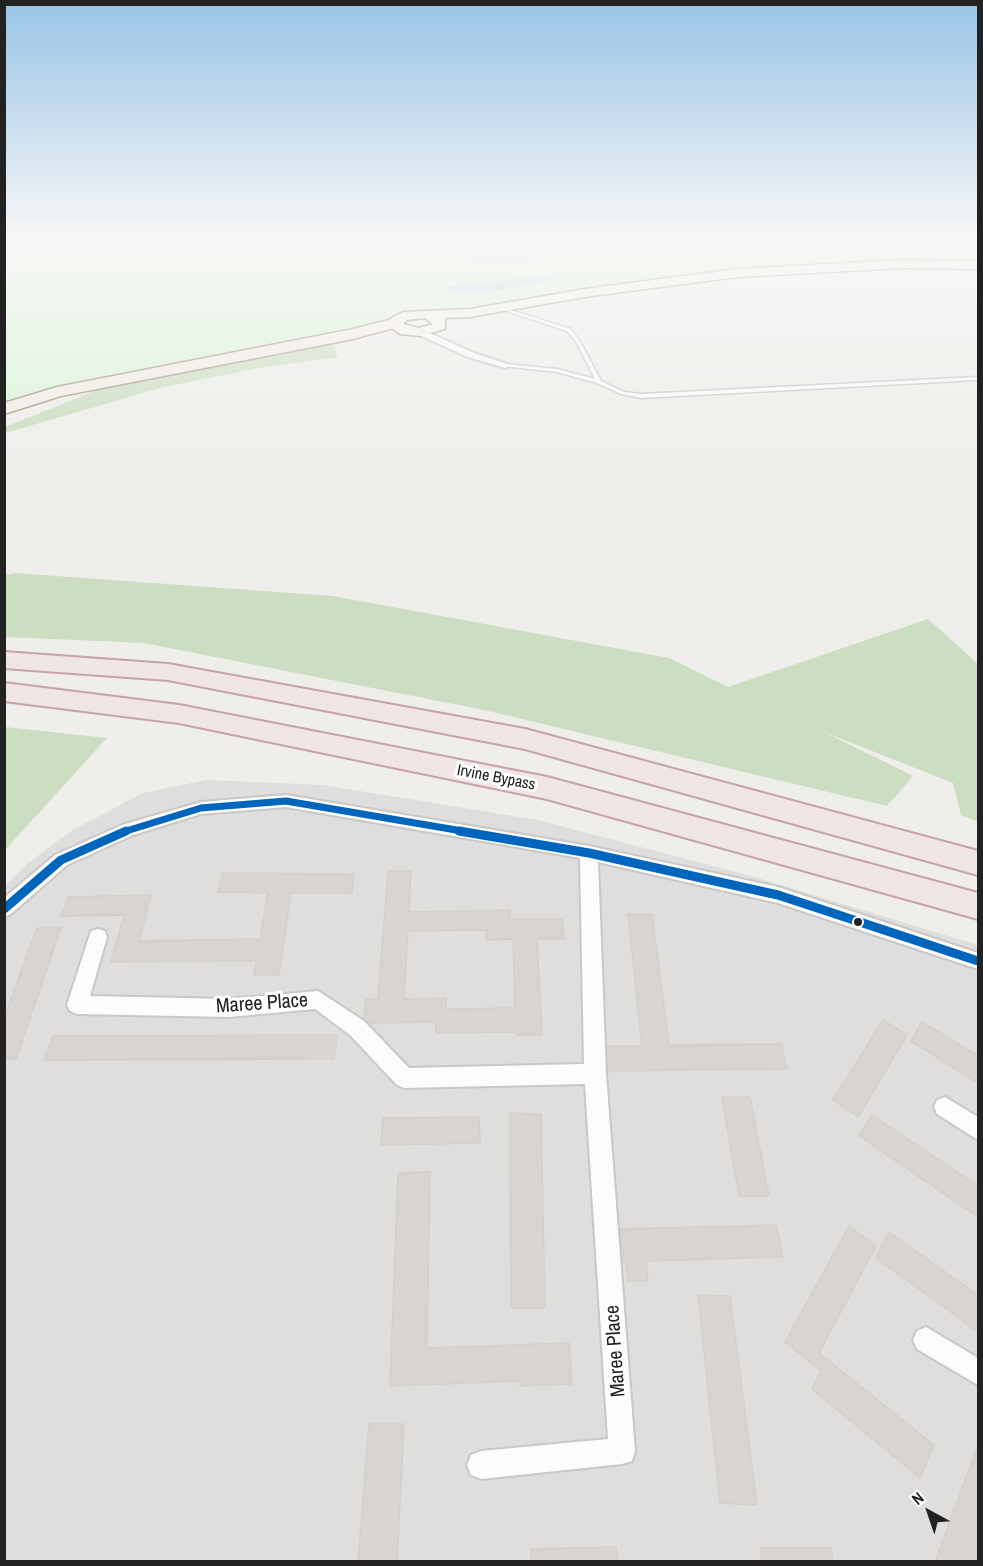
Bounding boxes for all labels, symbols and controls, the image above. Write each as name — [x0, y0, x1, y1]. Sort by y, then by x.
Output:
street label: Irvine Bypass — [455, 761, 537, 795]
unlabelled marker — [852, 916, 864, 928]
street label: Maree Place — [215, 989, 309, 1019]
street label: Maree Place — [601, 1304, 631, 1398]
north arrow — [899, 1482, 959, 1542]
text: N — [907, 1487, 928, 1510]

